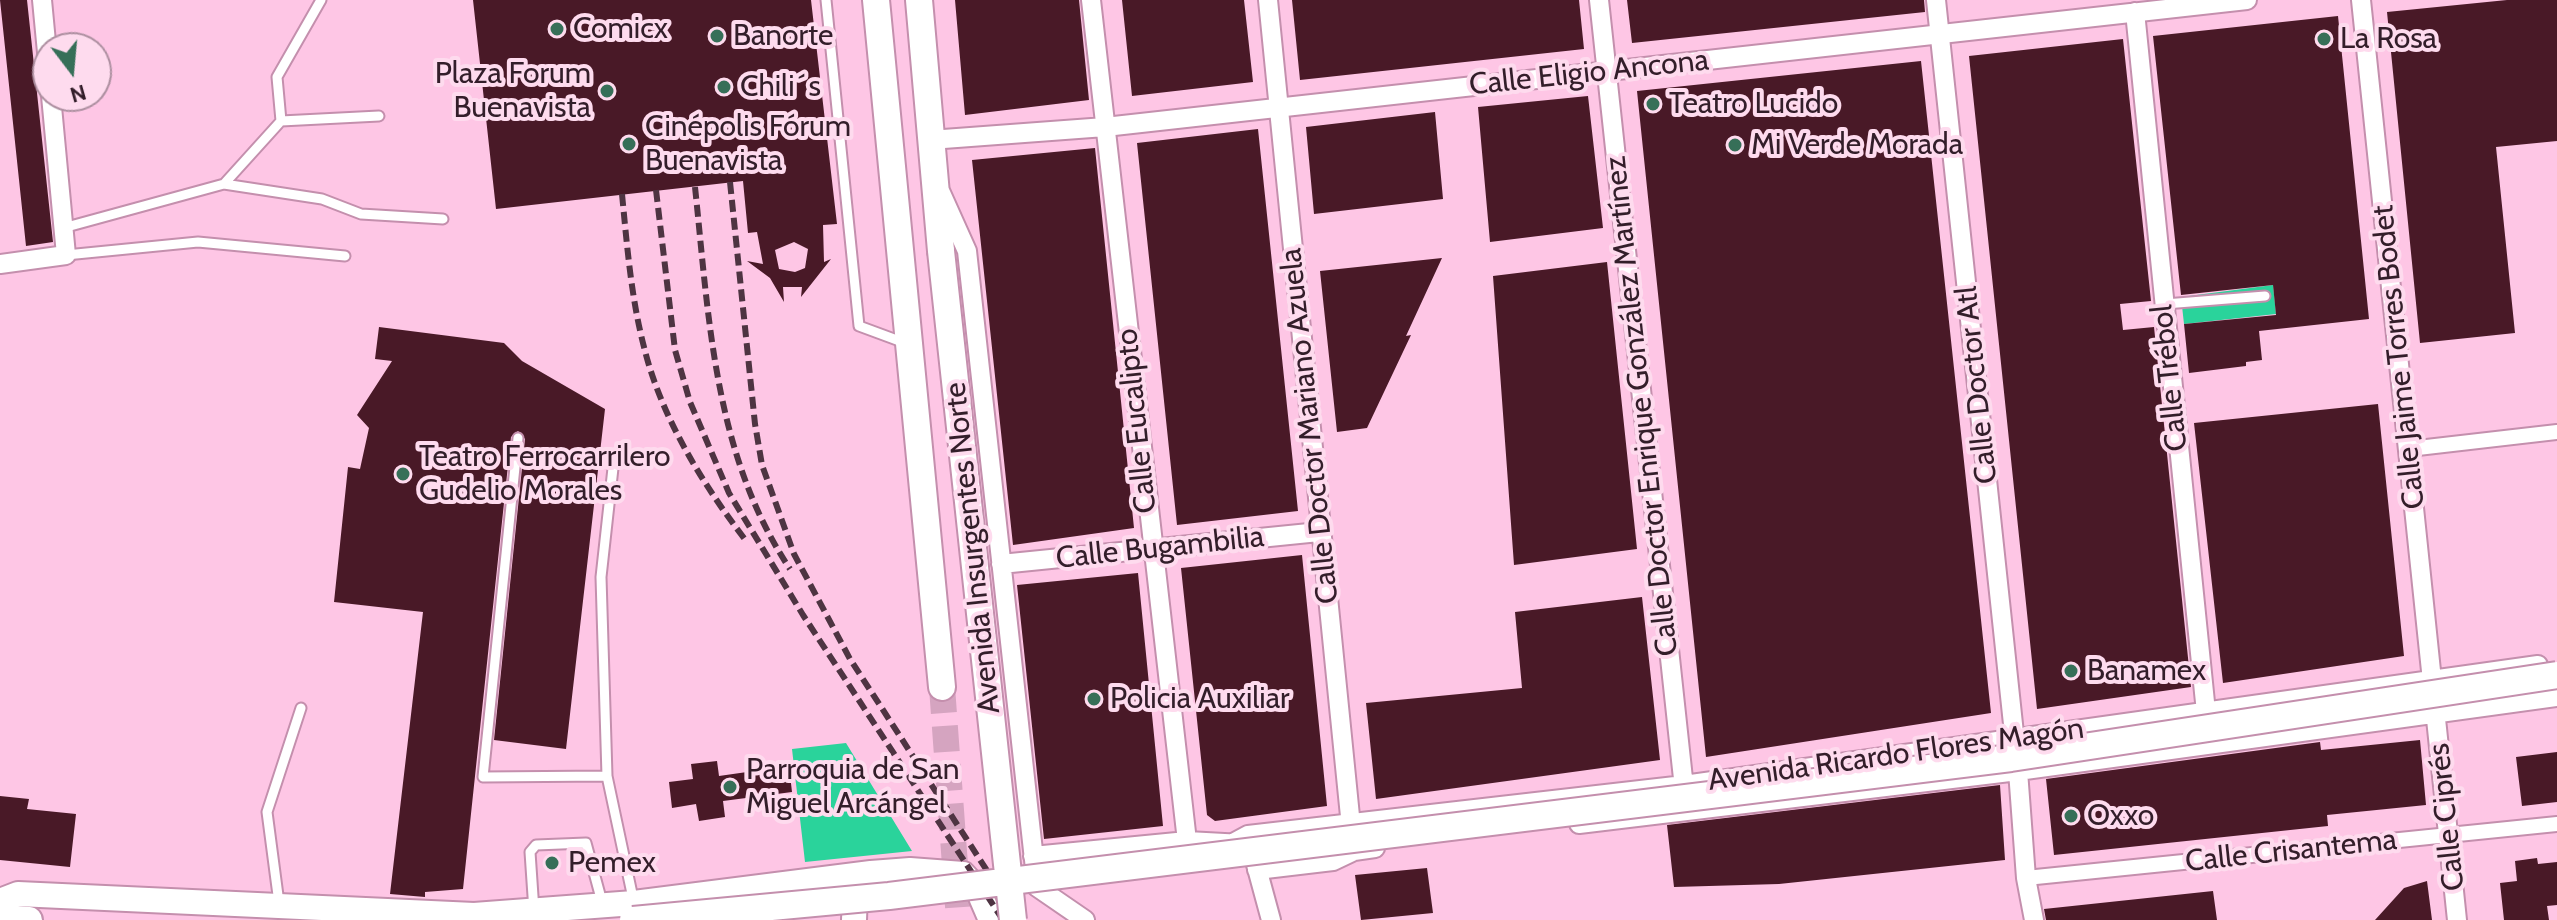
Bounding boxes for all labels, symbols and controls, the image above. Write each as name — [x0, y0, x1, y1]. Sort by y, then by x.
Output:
place label: Comicx — [573, 11, 668, 47]
place label: Banorte — [733, 18, 833, 54]
marker: Comicx — [548, 20, 566, 38]
place label: La Rosa — [2340, 21, 2437, 57]
marker: Banorte — [708, 27, 726, 45]
marker: La Rosa — [2315, 30, 2333, 48]
north arrow — [32, 32, 112, 112]
street label: Calle Eligio Ancona — [1468, 43, 1710, 103]
place label: Plaza Forum Buenavista — [435, 56, 591, 126]
place label: Chili´s — [740, 69, 821, 105]
marker: Chili´s — [715, 78, 733, 96]
text: N — [67, 79, 89, 109]
marker: Plaza Forum Buenavista — [598, 82, 616, 100]
place label: Teatro Lucido — [1669, 86, 1838, 122]
marker: Teatro Lucido — [1644, 95, 1662, 113]
place label: Cinépolis Fórum Buenavista — [645, 109, 851, 180]
place label: Mi Verde Morada — [1751, 127, 1963, 163]
marker: Cinépolis Fórum Buenavista — [620, 135, 638, 153]
marker: Mi Verde Morada — [1726, 136, 1744, 154]
street label: Calle Doctor Enrique González Martínez — [1598, 154, 1686, 658]
street label: Calle Jaime Torres Bodet — [2365, 203, 2433, 511]
street label: Calle Doctor Mariano Azuela — [1273, 246, 1347, 606]
street label: Calle Doctor Atl — [1949, 284, 2005, 486]
street label: Calle Trébol — [2144, 303, 2196, 453]
street label: Calle Eucalipto — [1109, 327, 1165, 515]
street label: Avenida Insurgentes Norte — [938, 380, 1008, 716]
place label: Teatro Ferrocarrilero Gudelio Morales — [419, 439, 671, 510]
marker: Teatro Ferrocarrilero Gudelio Morales — [394, 465, 412, 483]
street label: Calle Bugambilia — [1054, 519, 1266, 577]
place label: Banamex — [2087, 653, 2206, 689]
marker: Banamex — [2062, 662, 2080, 680]
place label: Policia Auxiliar — [1110, 681, 1290, 717]
marker: Policia Auxiliar — [1085, 690, 1103, 708]
street label: Avenida Ricardo Flores Magón — [1706, 711, 2086, 799]
street label: Calle Ciprés — [2421, 741, 2473, 893]
place label: Parroquia de San Miguel Arcángel — [746, 752, 960, 822]
marker: Parroquia de San Miguel Arcángel — [721, 778, 739, 796]
place label: Oxxo — [2087, 798, 2154, 834]
marker: Oxxo — [2062, 807, 2080, 825]
street label: Calle Crisantema — [2183, 822, 2399, 880]
place label: Pemex — [568, 845, 656, 881]
marker: Pemex — [543, 854, 561, 872]

